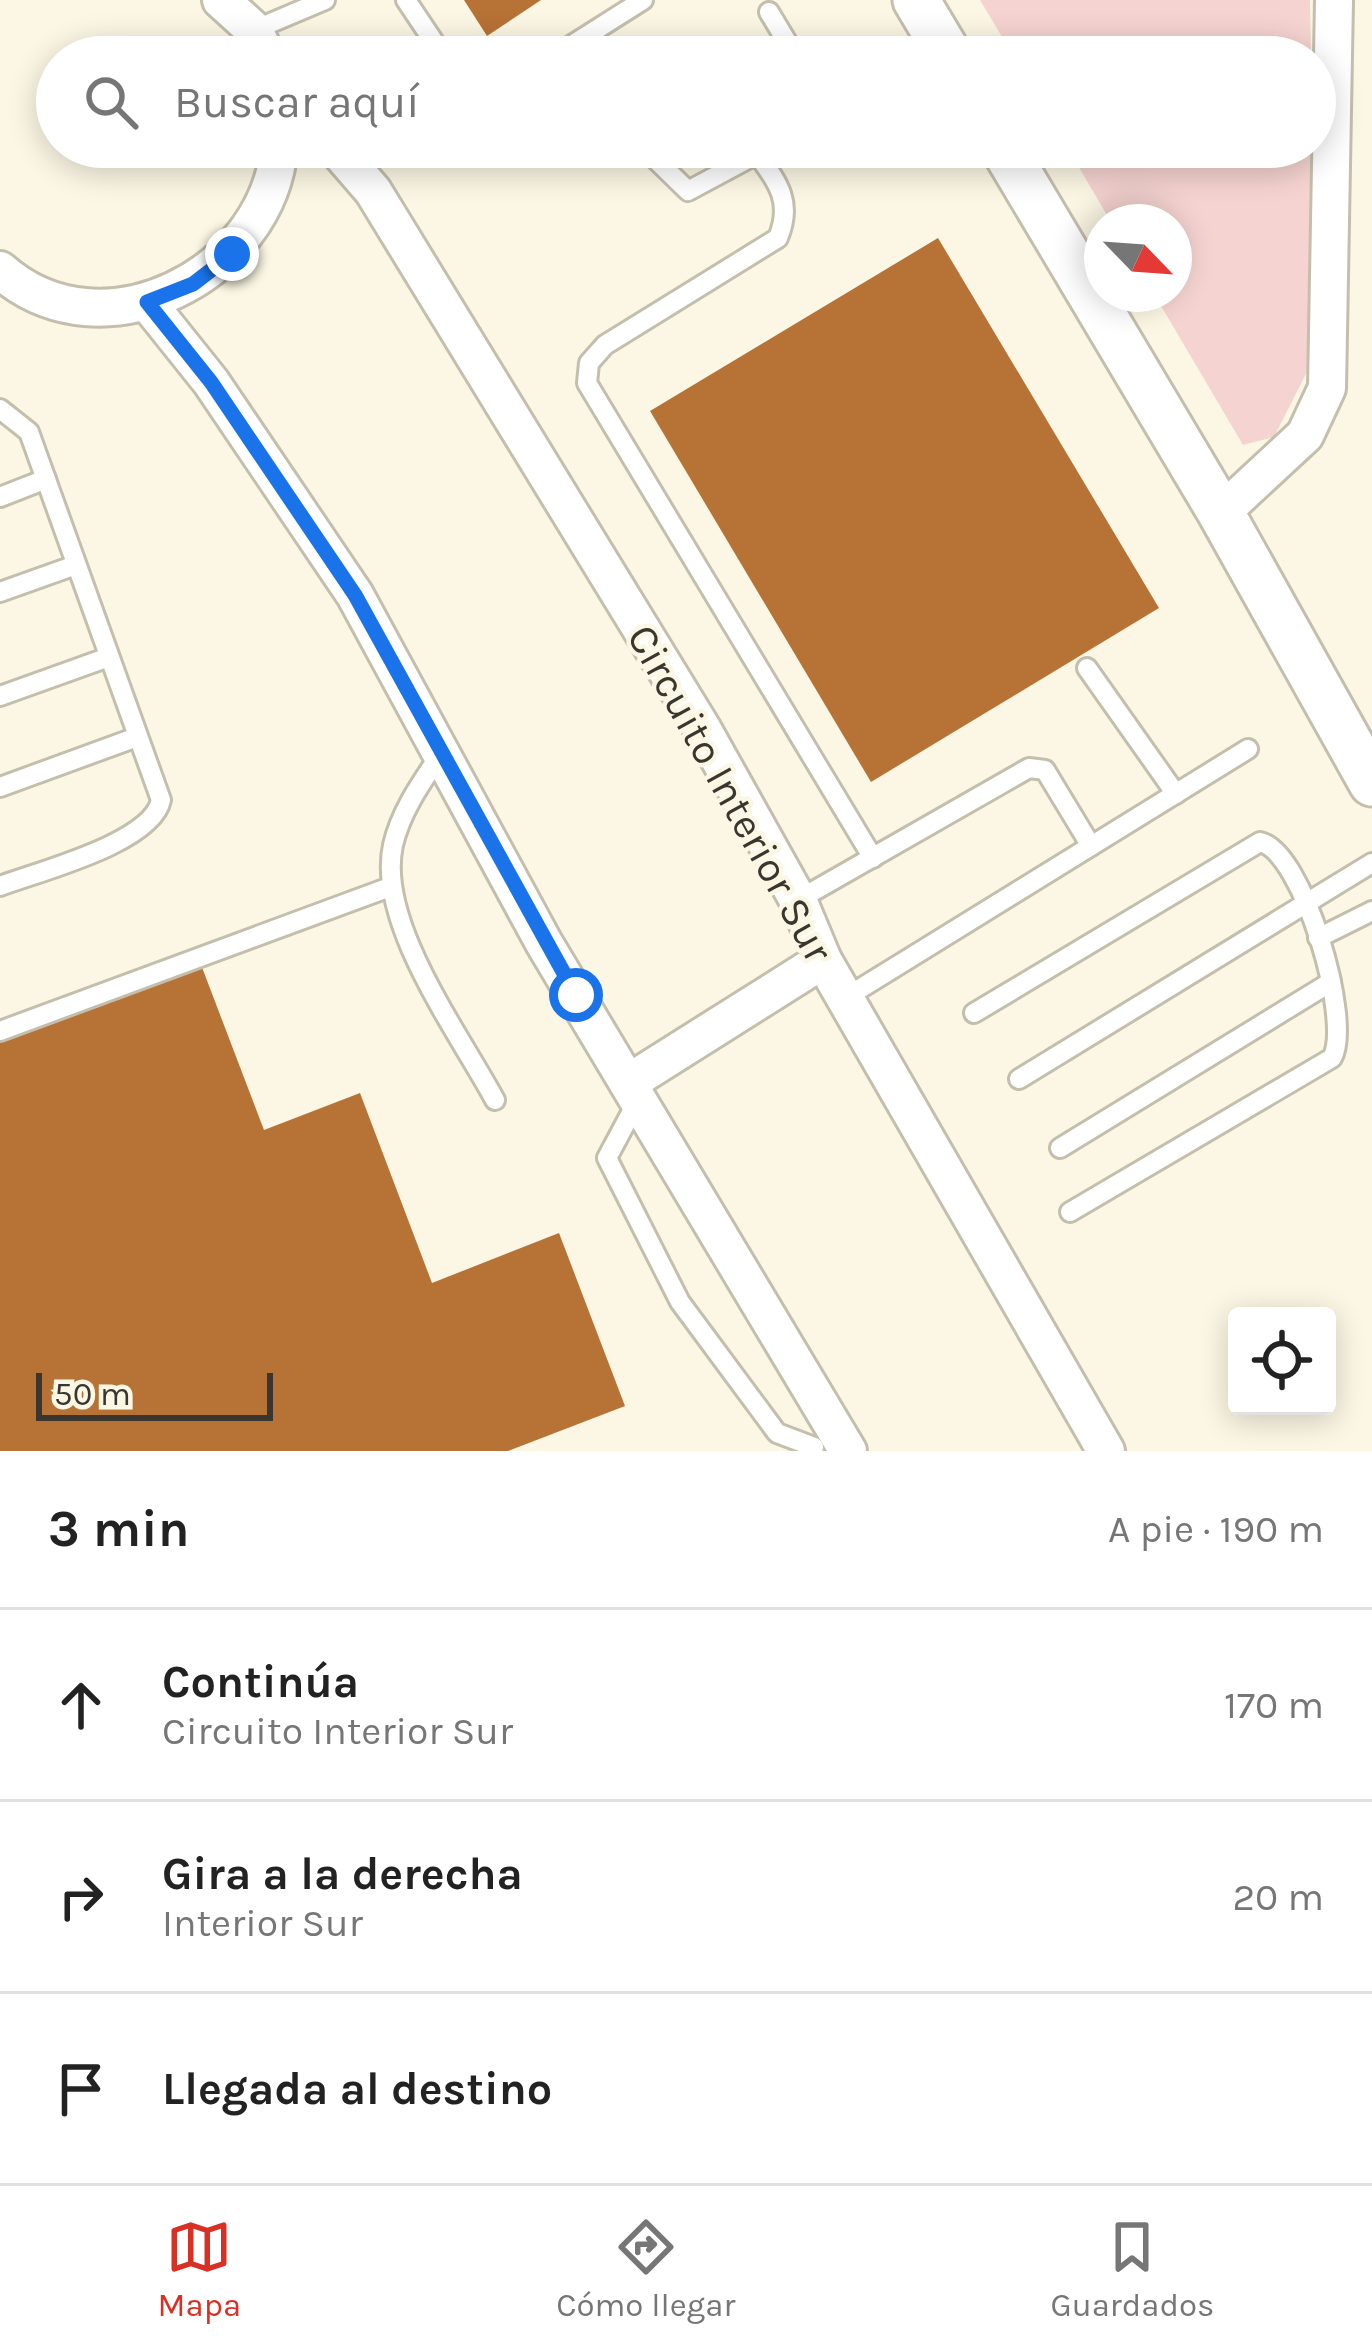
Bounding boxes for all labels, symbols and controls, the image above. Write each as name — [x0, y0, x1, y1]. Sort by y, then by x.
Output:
search box — [36, 36, 1336, 168]
icon: search — [78, 69, 144, 135]
text: Buscar aquí — [174, 76, 420, 128]
north arrow — [1084, 204, 1192, 312]
route end — [205, 227, 259, 281]
street label: Circuito Interior Sur — [617, 616, 844, 972]
route start — [549, 968, 603, 1022]
map controls — [1228, 1307, 1336, 1415]
button: locate — [1228, 1307, 1336, 1415]
scale bar — [36, 1367, 273, 1420]
text: 50 m — [54, 1375, 131, 1413]
text: 3 min — [48, 1499, 190, 1559]
text: A pie · 190 m — [1108, 1506, 1324, 1552]
text: Continúa — [162, 1656, 359, 1708]
icon: ahead — [48, 1672, 114, 1738]
text: 170 m — [1224, 1682, 1324, 1728]
text: Circuito Interior Sur — [162, 1708, 513, 1754]
text: Gira a la derecha — [162, 1848, 523, 1900]
icon: right — [48, 1864, 114, 1930]
text: 20 m — [1233, 1874, 1324, 1920]
text: Interior Sur — [162, 1900, 363, 1946]
icon: arrive — [48, 2056, 114, 2122]
text: Llegada al destino — [162, 2063, 552, 2115]
tab: Mapa — [158, 2214, 241, 2324]
tab: Cómo llegar — [556, 2214, 735, 2324]
tab: Guardados — [1050, 2214, 1214, 2324]

